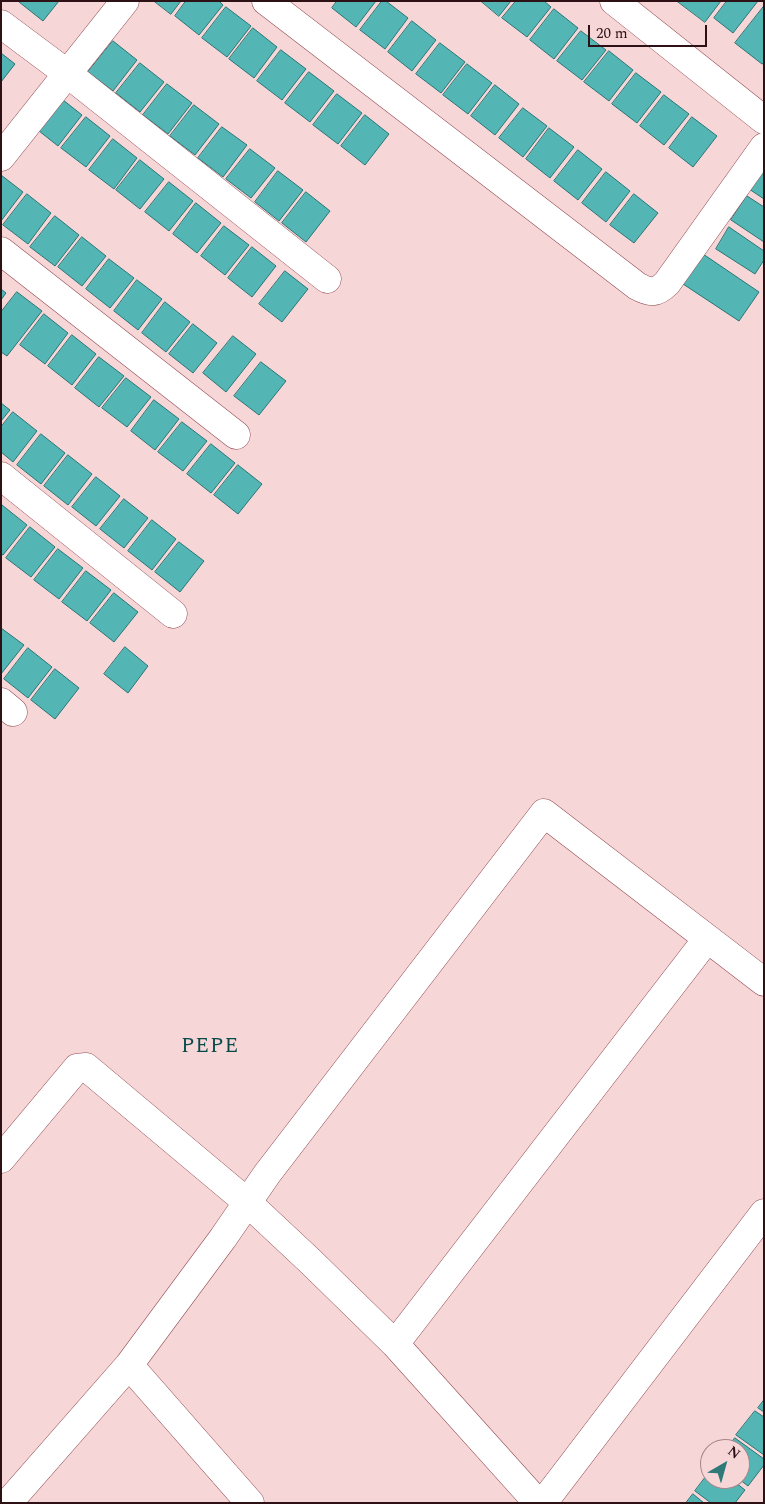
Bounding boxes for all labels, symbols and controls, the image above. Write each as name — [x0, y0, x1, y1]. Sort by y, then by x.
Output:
scale bar — [590, 15, 709, 47]
text: 20 m — [596, 22, 628, 45]
district label: PEPE — [180, 1035, 240, 1061]
north arrow — [700, 1439, 750, 1489]
text: N — [723, 1441, 745, 1464]

